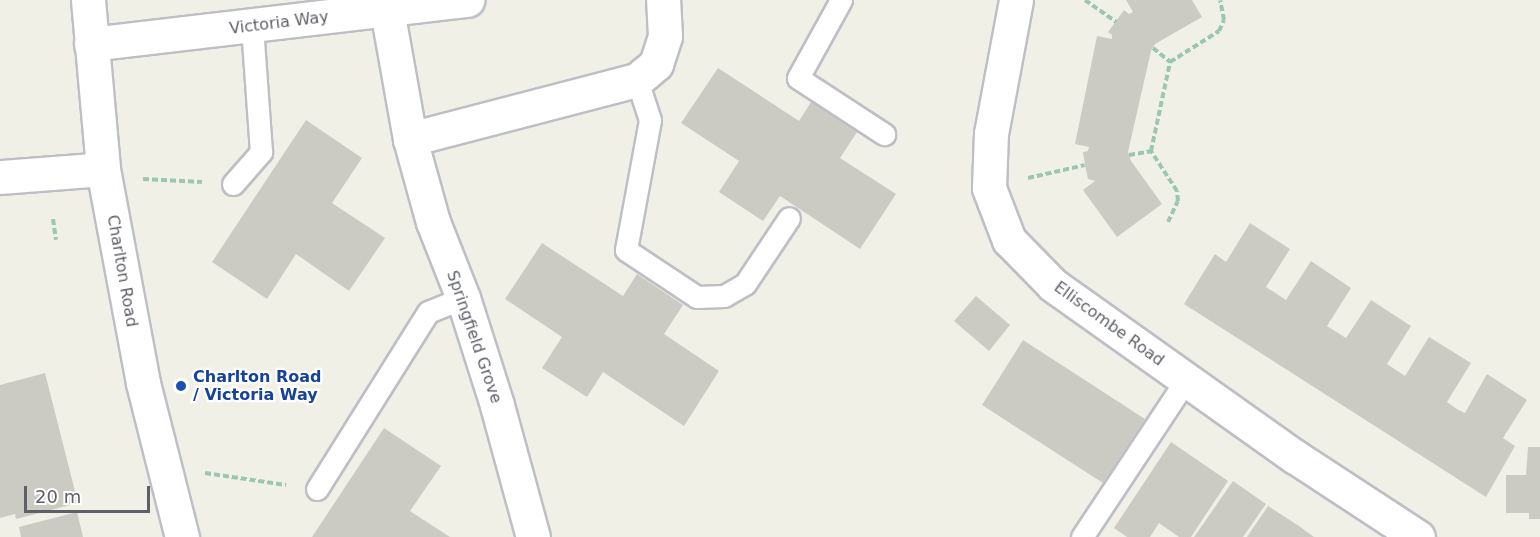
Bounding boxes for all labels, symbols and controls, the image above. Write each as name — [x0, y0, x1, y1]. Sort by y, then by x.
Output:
street label: Victoria Way — [228, 7, 330, 39]
street label: Charlton Road — [103, 213, 141, 329]
street label: Springfield Grove — [442, 268, 506, 406]
street label: Elliscombe Road — [1050, 278, 1168, 370]
place label: Charlton Road / Victoria Way — [193, 367, 321, 405]
marker: Charlton Road / Victoria Way — [174, 379, 188, 393]
scale bar — [27, 474, 153, 512]
text: 20 m — [35, 486, 81, 507]

